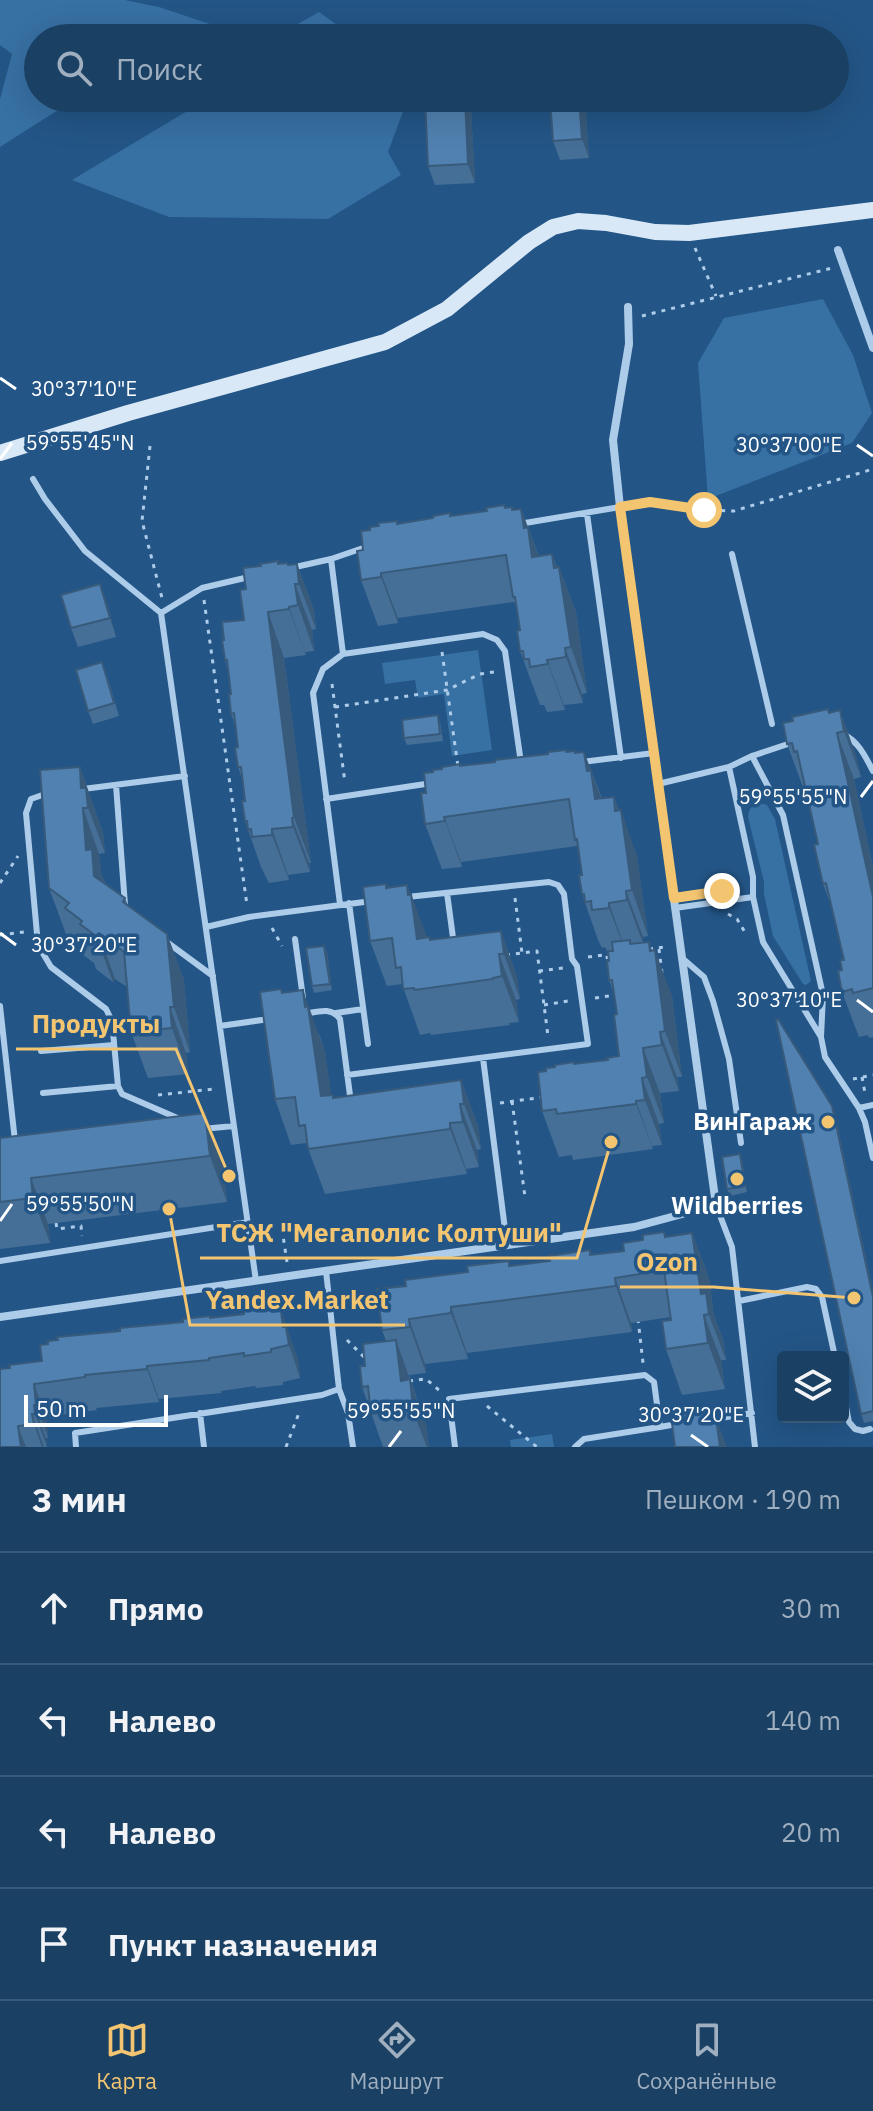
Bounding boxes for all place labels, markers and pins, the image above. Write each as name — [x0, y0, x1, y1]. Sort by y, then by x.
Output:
callout: Продукты — [16, 999, 176, 1049]
place label: ВинГараж — [693, 1105, 812, 1137]
marker: ВинГараж — [819, 1113, 837, 1131]
marker: Wildberries — [728, 1170, 746, 1188]
place label: Wildberries — [671, 1189, 803, 1221]
callout: ТСЖ "Мегаполис Колтуши" — [200, 1208, 577, 1258]
callout: Ozon — [620, 1237, 714, 1287]
callout: Yandex.Market — [190, 1275, 405, 1325]

